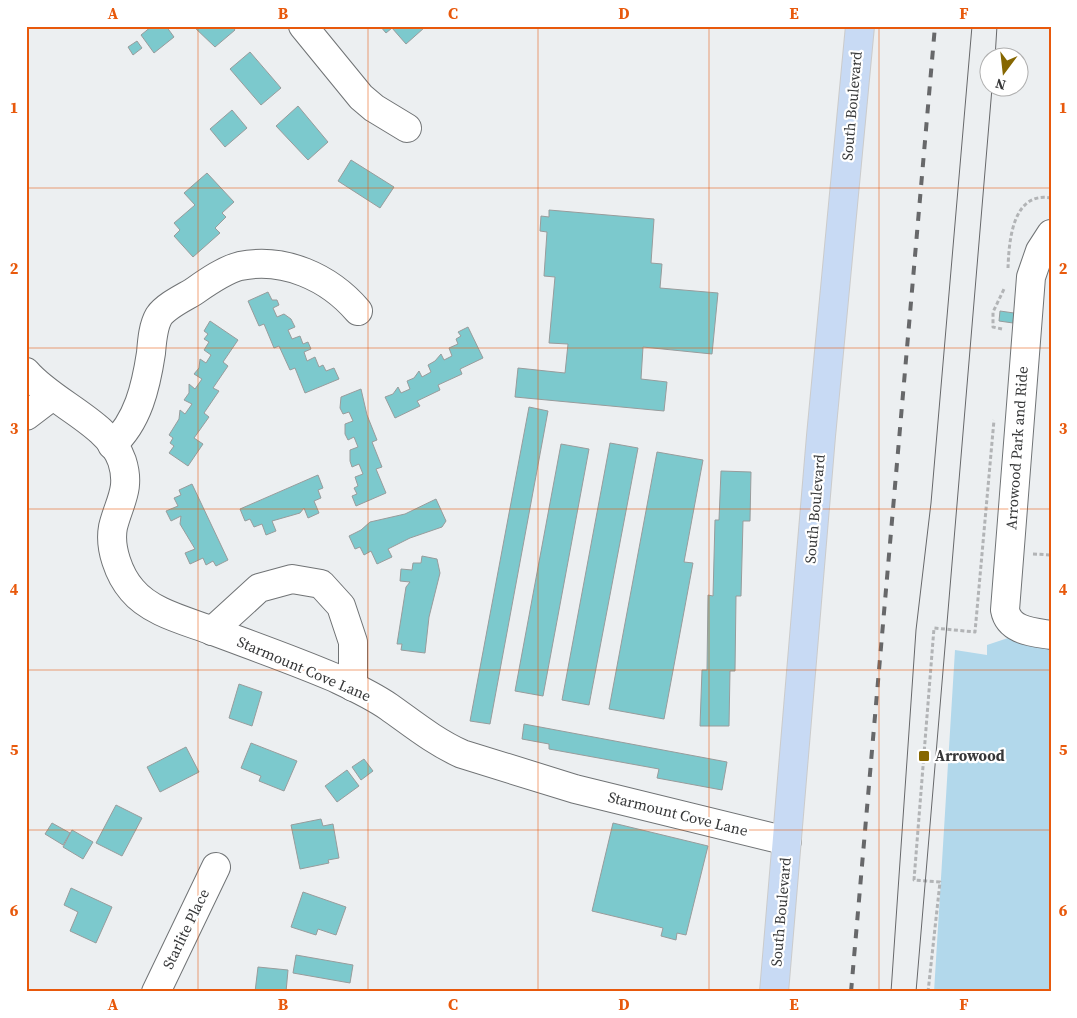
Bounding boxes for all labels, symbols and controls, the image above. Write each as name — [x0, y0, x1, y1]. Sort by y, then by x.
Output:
text: A — [108, 2, 119, 24]
text: B — [278, 2, 289, 24]
text: C — [448, 2, 458, 24]
text: D — [618, 2, 630, 24]
text: E — [789, 2, 799, 24]
text: F — [959, 2, 969, 24]
north arrow — [980, 48, 1030, 98]
street label: South Boulevard — [836, 50, 867, 162]
text: N — [993, 74, 1008, 96]
text: 1 — [10, 96, 18, 118]
text: 1 — [1059, 96, 1067, 118]
text: 2 — [10, 257, 19, 279]
text: 2 — [1059, 257, 1068, 279]
street label: Arrowood Park and Ride — [1000, 365, 1033, 530]
text: 3 — [10, 417, 19, 439]
text: 3 — [1059, 417, 1068, 439]
street label: South Boulevard — [799, 453, 830, 565]
text: 4 — [10, 578, 19, 600]
text: 4 — [1059, 578, 1068, 600]
street label: Starmount Cove Lane — [234, 631, 375, 706]
text: 5 — [10, 738, 19, 760]
text: 5 — [1059, 738, 1068, 760]
place label: Arrowood — [935, 745, 1005, 766]
marker: Arrowood — [917, 749, 931, 763]
street label: Starmount Cove Lane — [606, 786, 751, 841]
street label: South Boulevard — [765, 856, 796, 968]
street label: Starlite Place — [157, 885, 214, 972]
text: 6 — [10, 899, 19, 921]
text: 6 — [1059, 899, 1068, 921]
text: A — [108, 993, 119, 1015]
text: B — [278, 993, 289, 1015]
text: C — [448, 993, 458, 1015]
text: D — [618, 993, 630, 1015]
text: E — [789, 993, 799, 1015]
text: F — [959, 993, 969, 1015]

